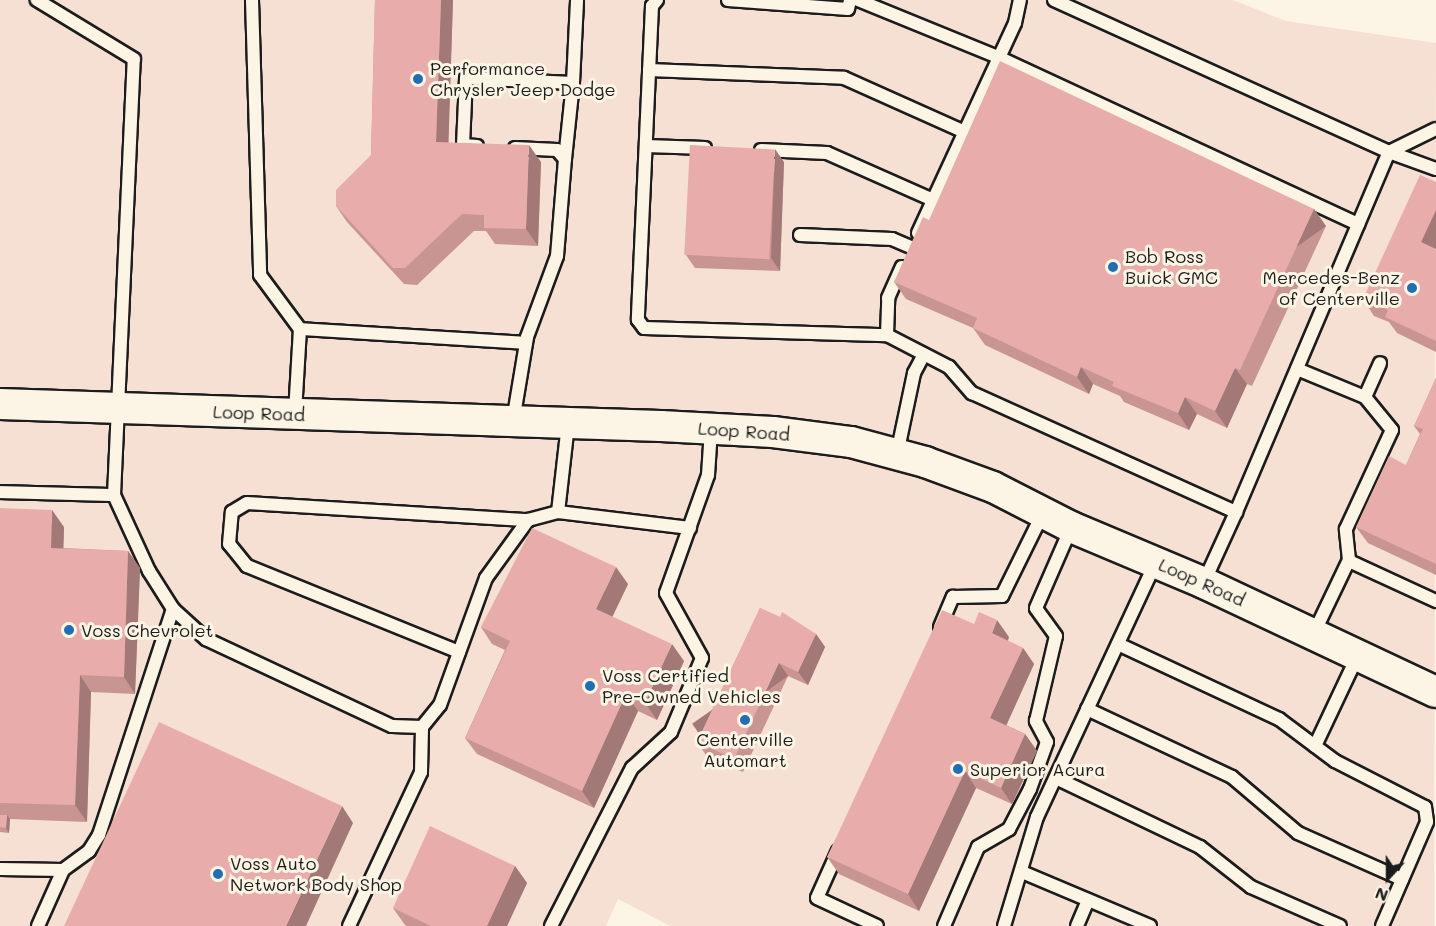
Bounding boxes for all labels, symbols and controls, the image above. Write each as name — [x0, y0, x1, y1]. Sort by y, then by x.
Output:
place label: Performance Chrysler Jeep Dodge — [430, 58, 616, 100]
marker: Performance Chrysler Jeep Dodge — [411, 72, 425, 86]
place label: Bob Ross Buick GMC — [1125, 246, 1218, 288]
marker: Bob Ross Buick GMC — [1106, 260, 1120, 274]
place label: Mercedes-Benz of Centerville — [1263, 267, 1400, 310]
marker: Mercedes-Benz of Centerville — [1405, 281, 1419, 295]
street label: Loop Road — [212, 401, 306, 425]
street label: Loop Road — [697, 417, 791, 445]
street label: Loop Road — [1155, 553, 1249, 611]
place label: Voss Chevrolet — [81, 619, 213, 641]
marker: Voss Chevrolet — [62, 623, 76, 637]
place label: Voss Certified Pre-Owned Vehicles — [602, 665, 781, 708]
marker: Voss Certified Pre-Owned Vehicles — [583, 679, 597, 693]
marker: Centerville Automart — [738, 713, 752, 727]
place label: Centerville Automart — [696, 729, 794, 771]
place label: Superior Acura — [970, 758, 1105, 780]
marker: Superior Acura — [951, 762, 965, 776]
north arrow — [1358, 848, 1418, 908]
place label: Voss Auto Network Body Shop — [230, 853, 402, 896]
marker: Voss Auto Network Body Shop — [211, 867, 225, 881]
text: N — [1372, 883, 1391, 907]

